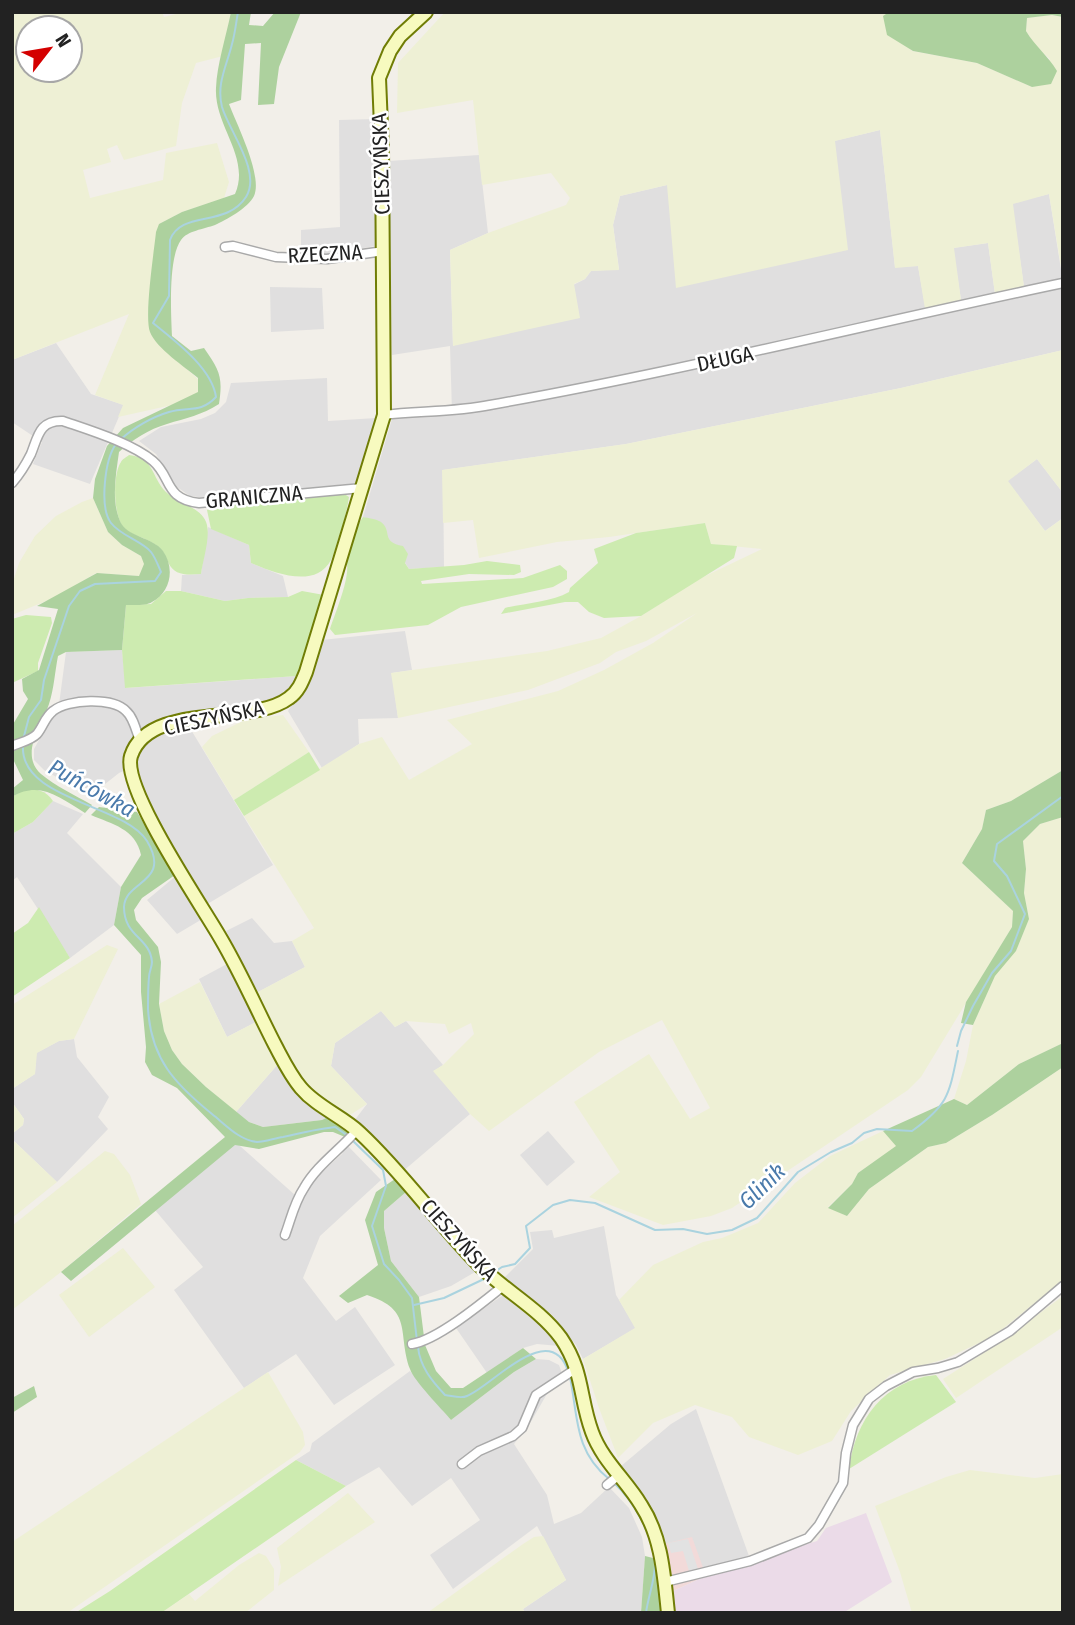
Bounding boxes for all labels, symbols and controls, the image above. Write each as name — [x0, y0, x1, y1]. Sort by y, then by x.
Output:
north arrow — [14, 14, 84, 84]
text: N — [50, 30, 76, 51]
street label: CIESZYŃSKA — [366, 113, 396, 215]
street label: RZECZNA — [287, 239, 363, 269]
street label: DŁUGA — [694, 340, 756, 378]
street label: GRANICZNA — [205, 480, 303, 514]
street label: CIESZYŃSKA — [162, 695, 266, 741]
water label: Puńcówka — [44, 753, 140, 823]
water label: Glinik — [733, 1157, 791, 1215]
street label: CIESZYŃSKA — [415, 1194, 503, 1286]

